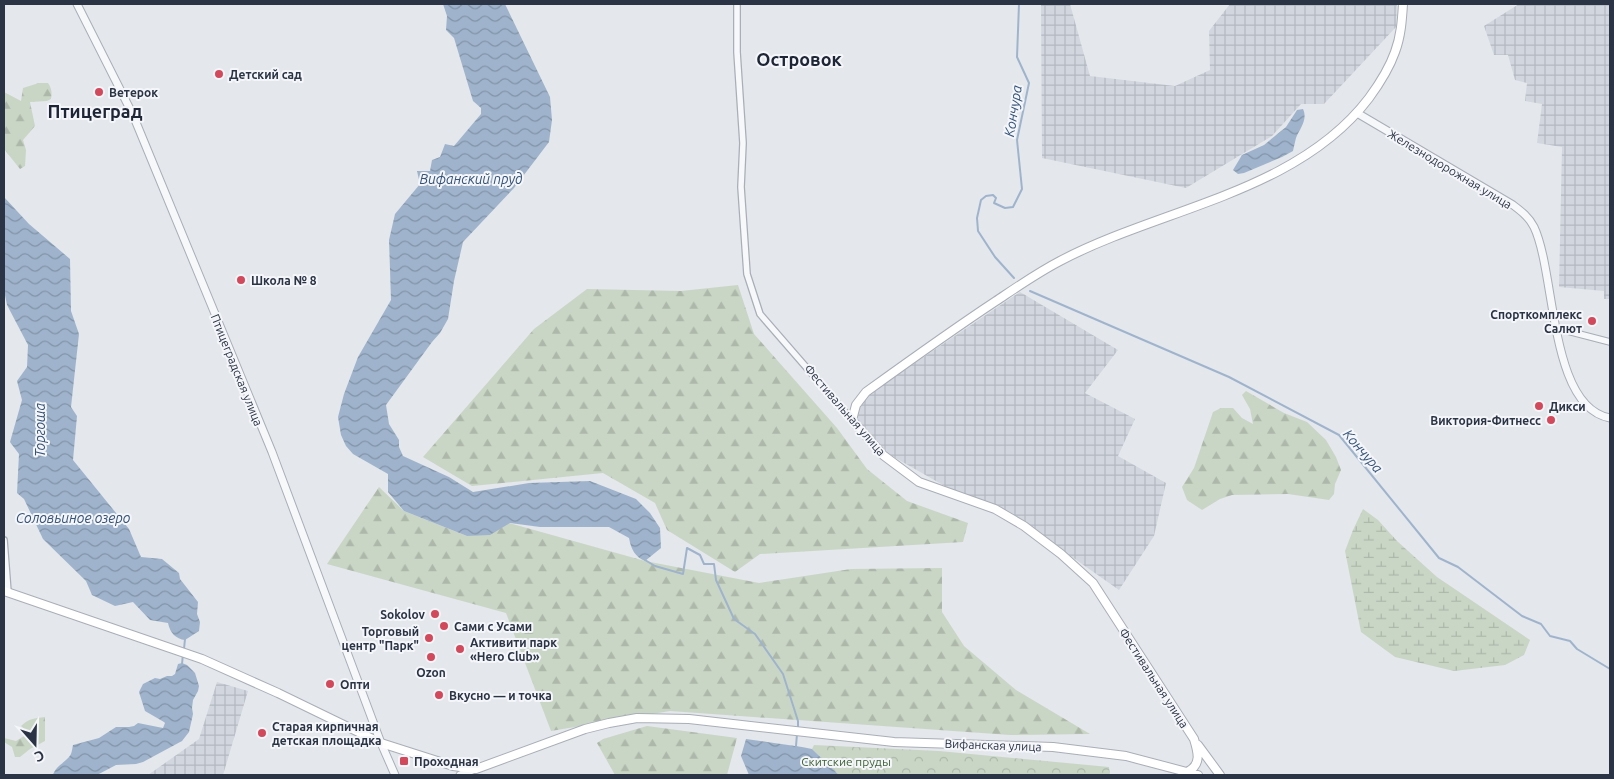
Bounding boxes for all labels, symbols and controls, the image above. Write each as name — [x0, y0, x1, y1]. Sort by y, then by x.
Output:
district label: Островок — [756, 49, 842, 69]
marker: Детский сад — [213, 68, 225, 80]
place label: Детский сад — [229, 68, 302, 81]
water label: Кончура — [1001, 84, 1025, 138]
marker: Ветерок — [93, 86, 105, 98]
place label: Ветерок — [109, 86, 158, 99]
district label: Птицеград — [48, 101, 143, 121]
street label: Железнодорожная улица — [1386, 127, 1514, 211]
water label: Вифанский пруд — [420, 171, 523, 187]
marker: Школа № 8 — [235, 274, 247, 286]
place label: Школа № 8 — [251, 274, 317, 287]
place label: Спорткомплекс Салют — [1490, 308, 1582, 335]
street label: Птицеградская улица — [209, 312, 265, 428]
marker: Спорткомплекс Салют — [1586, 315, 1598, 327]
street label: Фестивальная улица — [802, 362, 888, 458]
marker: Дикси — [1533, 400, 1545, 412]
place label: Дикси — [1549, 400, 1586, 413]
water label: Торгоша — [32, 403, 48, 457]
place label: Виктория-Фитнесс — [1430, 414, 1541, 427]
marker: Виктория-Фитнесс — [1545, 414, 1557, 426]
water label: Кончура — [1340, 426, 1386, 476]
water label: Соловьиное озеро — [16, 510, 131, 526]
place label: Sokolov — [380, 608, 426, 621]
marker: Sokolov — [429, 608, 441, 620]
marker: Сами с Усами — [438, 620, 450, 632]
place label: Сами с Усами — [454, 620, 532, 633]
place label: Торговый центр "Парк" — [342, 625, 419, 652]
street label: Фестивальная улица — [1117, 626, 1191, 730]
marker: Торговый центр "Парк" — [423, 632, 435, 644]
place label: Активити парк «Hero Club» — [470, 636, 557, 663]
marker: Активити парк «Hero Club» — [454, 643, 466, 655]
marker: Ozon — [425, 651, 437, 663]
place label: Ozon — [416, 666, 446, 679]
marker: Опти — [324, 678, 336, 690]
place label: Опти — [340, 678, 370, 691]
marker: Вкусно — и точка — [433, 689, 445, 701]
place label: Вкусно — и точка — [449, 689, 552, 702]
north arrow — [10, 719, 60, 769]
place label: Старая кирпичная детская площадка — [272, 720, 382, 747]
marker: Старая кирпичная детская площадка — [256, 727, 268, 739]
street label: Вифанская улица — [944, 737, 1042, 753]
text: С — [32, 747, 46, 765]
marker: Проходная — [398, 755, 410, 767]
place label: Проходная — [414, 755, 479, 768]
park label: Скитские пруды — [801, 755, 891, 768]

